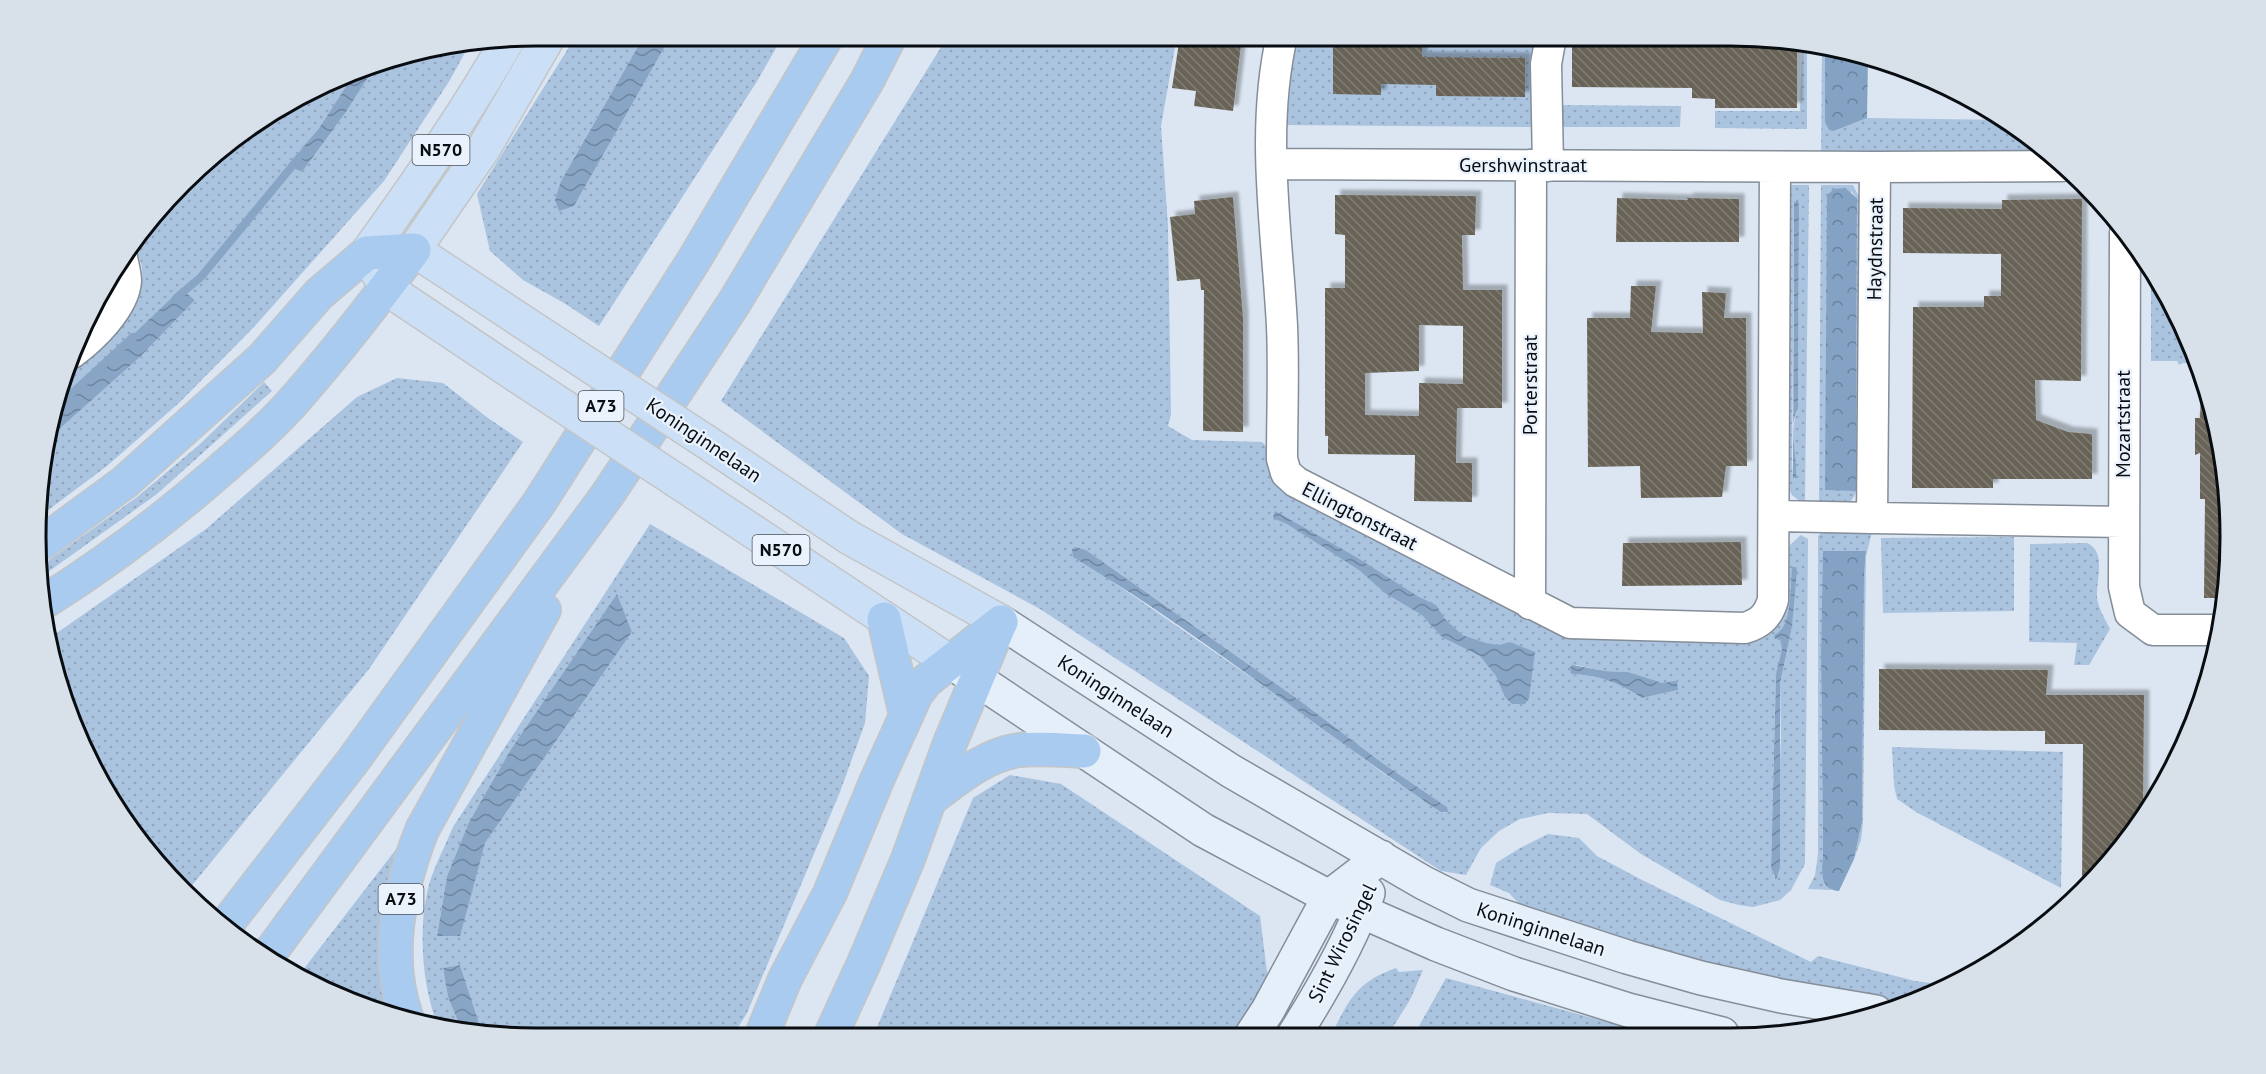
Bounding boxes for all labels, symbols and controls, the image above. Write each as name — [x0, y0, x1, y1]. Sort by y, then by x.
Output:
road number: N570 — [412, 135, 470, 165]
street label: Gershwinstraat — [1459, 152, 1587, 178]
street label: Haydnstraat — [1861, 197, 1889, 301]
street label: Porterstraat — [1517, 334, 1543, 435]
street label: Mozartstraat — [2110, 370, 2136, 478]
road number: A73 — [578, 391, 624, 421]
street label: Koninginnelaan — [641, 392, 767, 488]
street label: Ellingtonstraat — [1298, 476, 1422, 556]
road number: N570 — [752, 535, 810, 565]
street label: Koninginnelaan — [1053, 649, 1179, 743]
street label: Sint Wirosingel — [1302, 879, 1382, 1007]
road number: A73 — [378, 884, 424, 914]
street label: Koninginnelaan — [1473, 896, 1609, 962]

